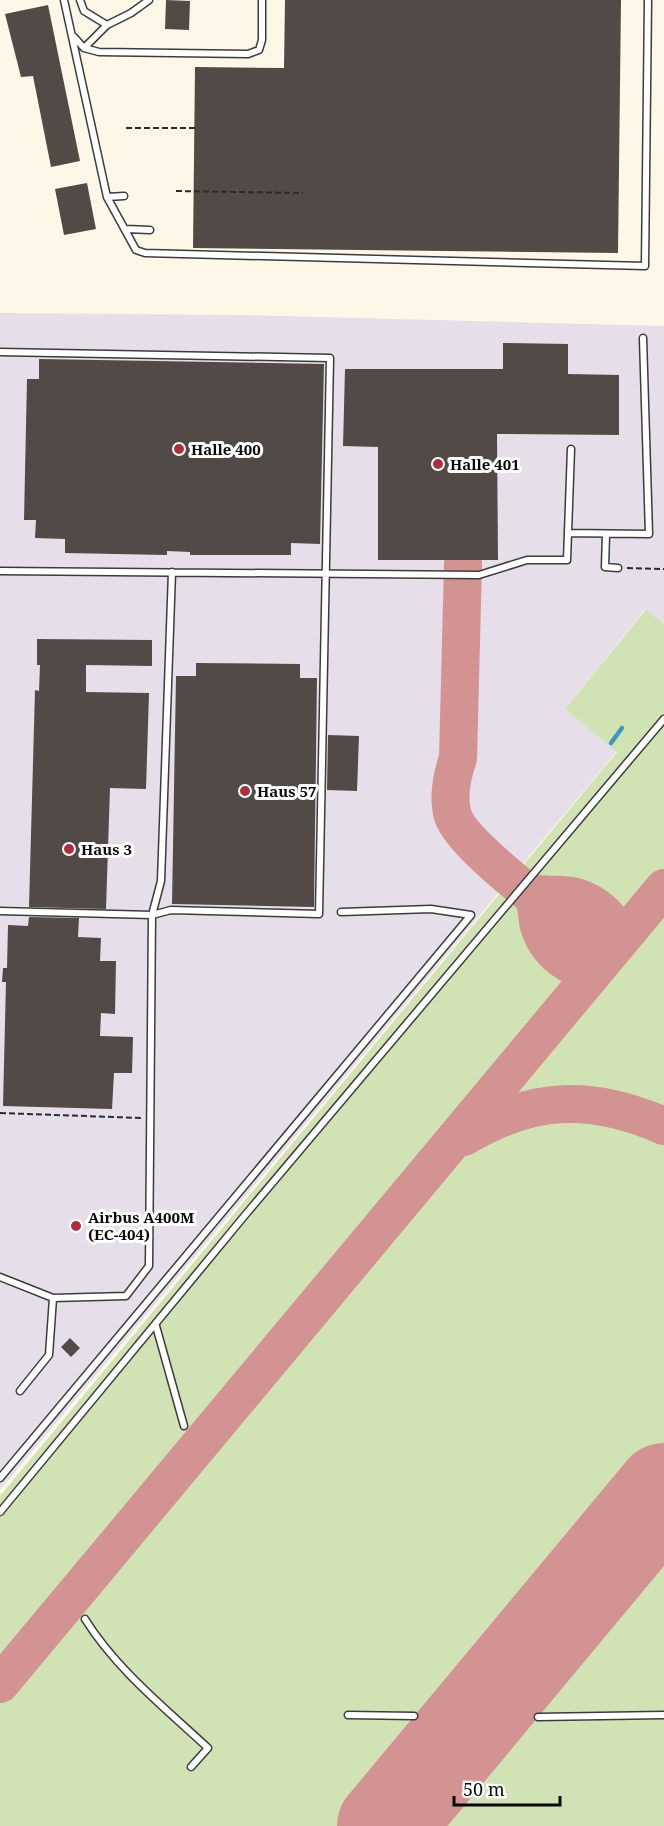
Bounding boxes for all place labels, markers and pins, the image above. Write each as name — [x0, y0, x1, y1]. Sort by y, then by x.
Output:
place label: Halle 400 — [191, 439, 261, 459]
marker: Halle 400 — [172, 442, 186, 456]
place label: Halle 401 — [450, 454, 520, 474]
marker: Halle 401 — [431, 457, 445, 471]
place label: Haus 57 — [257, 781, 316, 801]
marker: Haus 57 — [238, 784, 252, 798]
place label: Haus 3 — [81, 839, 132, 859]
marker: Haus 3 — [62, 842, 76, 856]
place label: Airbus A400M (EC-404) — [88, 1207, 194, 1244]
marker: Airbus A400M (EC-404) — [69, 1219, 83, 1233]

